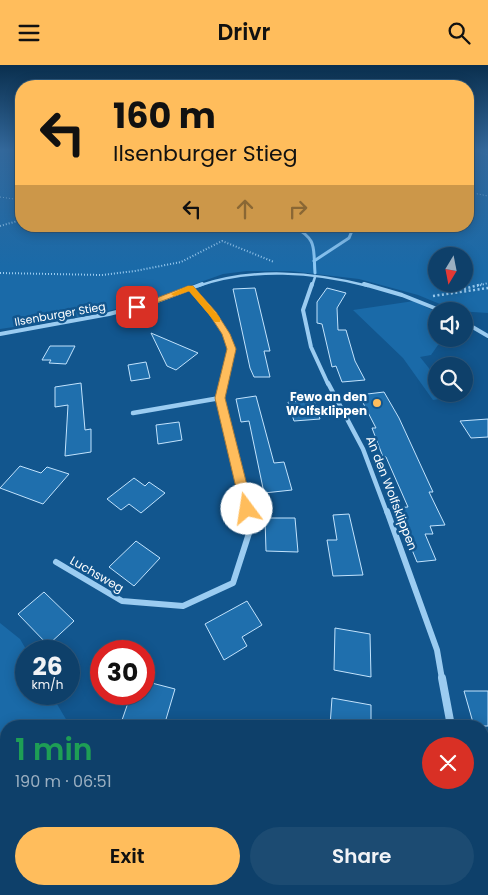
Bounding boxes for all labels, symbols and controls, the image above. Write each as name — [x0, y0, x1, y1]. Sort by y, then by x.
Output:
text: Drivr — [218, 17, 270, 48]
icon: menu — [15, 19, 43, 47]
icon: search — [445, 19, 473, 47]
text: 160 m — [113, 91, 216, 140]
icon: left — [30, 100, 95, 165]
text: Ilsenburger Stieg — [113, 138, 298, 169]
icon: left — [178, 195, 206, 223]
icon: ahead — [231, 195, 259, 223]
icon: right — [284, 195, 312, 223]
north arrow — [428, 247, 472, 293]
map controls — [428, 247, 473, 402]
pin — [116, 286, 158, 328]
icon: arrive — [123, 293, 151, 321]
street label: Ilsenburger Stieg — [13, 298, 107, 330]
button: sound — [428, 302, 473, 347]
button: search — [428, 357, 473, 402]
place label: Fewo an den Wolfsklippen — [286, 388, 367, 419]
marker: Fewo an den Wolfsklippen — [371, 397, 383, 409]
street label: An den Wolfsklippen — [362, 433, 422, 553]
position arrow — [220, 482, 272, 534]
street label: Luchsweg — [67, 552, 127, 596]
speed limit sign: 30 — [90, 640, 155, 705]
text: 26 — [32, 649, 63, 684]
text: km/h — [32, 676, 63, 693]
text: 1 min — [15, 728, 93, 771]
button: close — [422, 737, 474, 789]
text: 190 m · 06:51 — [15, 770, 112, 793]
button: Exit — [15, 827, 240, 885]
button: Share — [250, 827, 474, 885]

